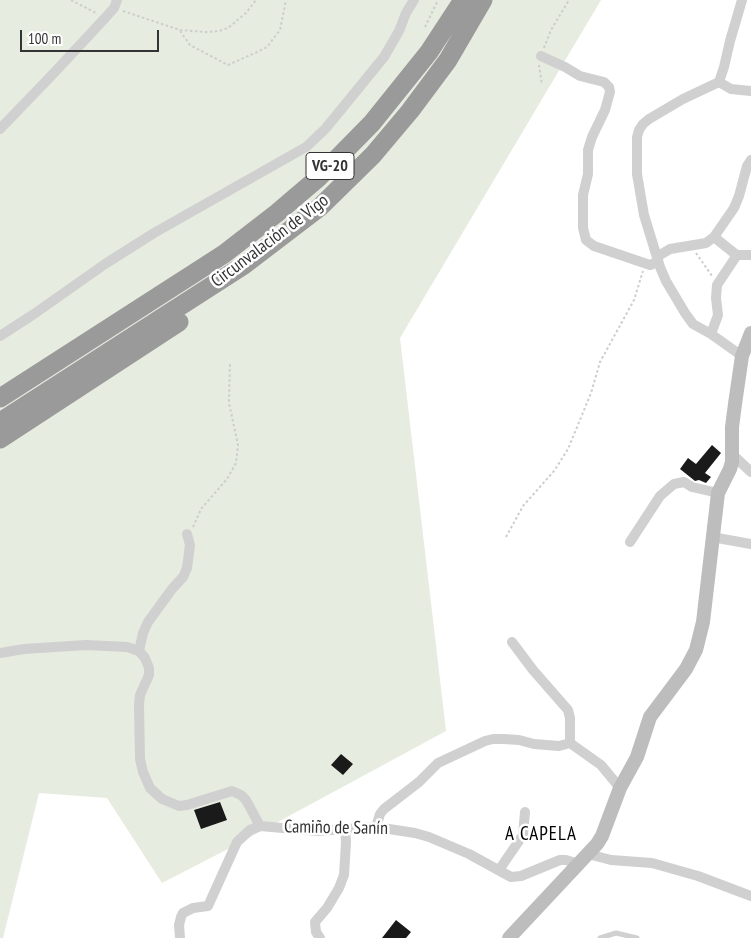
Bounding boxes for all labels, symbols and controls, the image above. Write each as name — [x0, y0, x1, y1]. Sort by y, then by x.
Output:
scale bar — [22, 20, 161, 52]
text: 100 m — [28, 29, 61, 48]
road number: VG-20 — [306, 153, 354, 180]
street label: Circunvalación de Vigo — [207, 190, 333, 292]
street label: Camiño de Sanín — [284, 816, 388, 840]
district label: A CAPELA — [504, 824, 578, 846]

